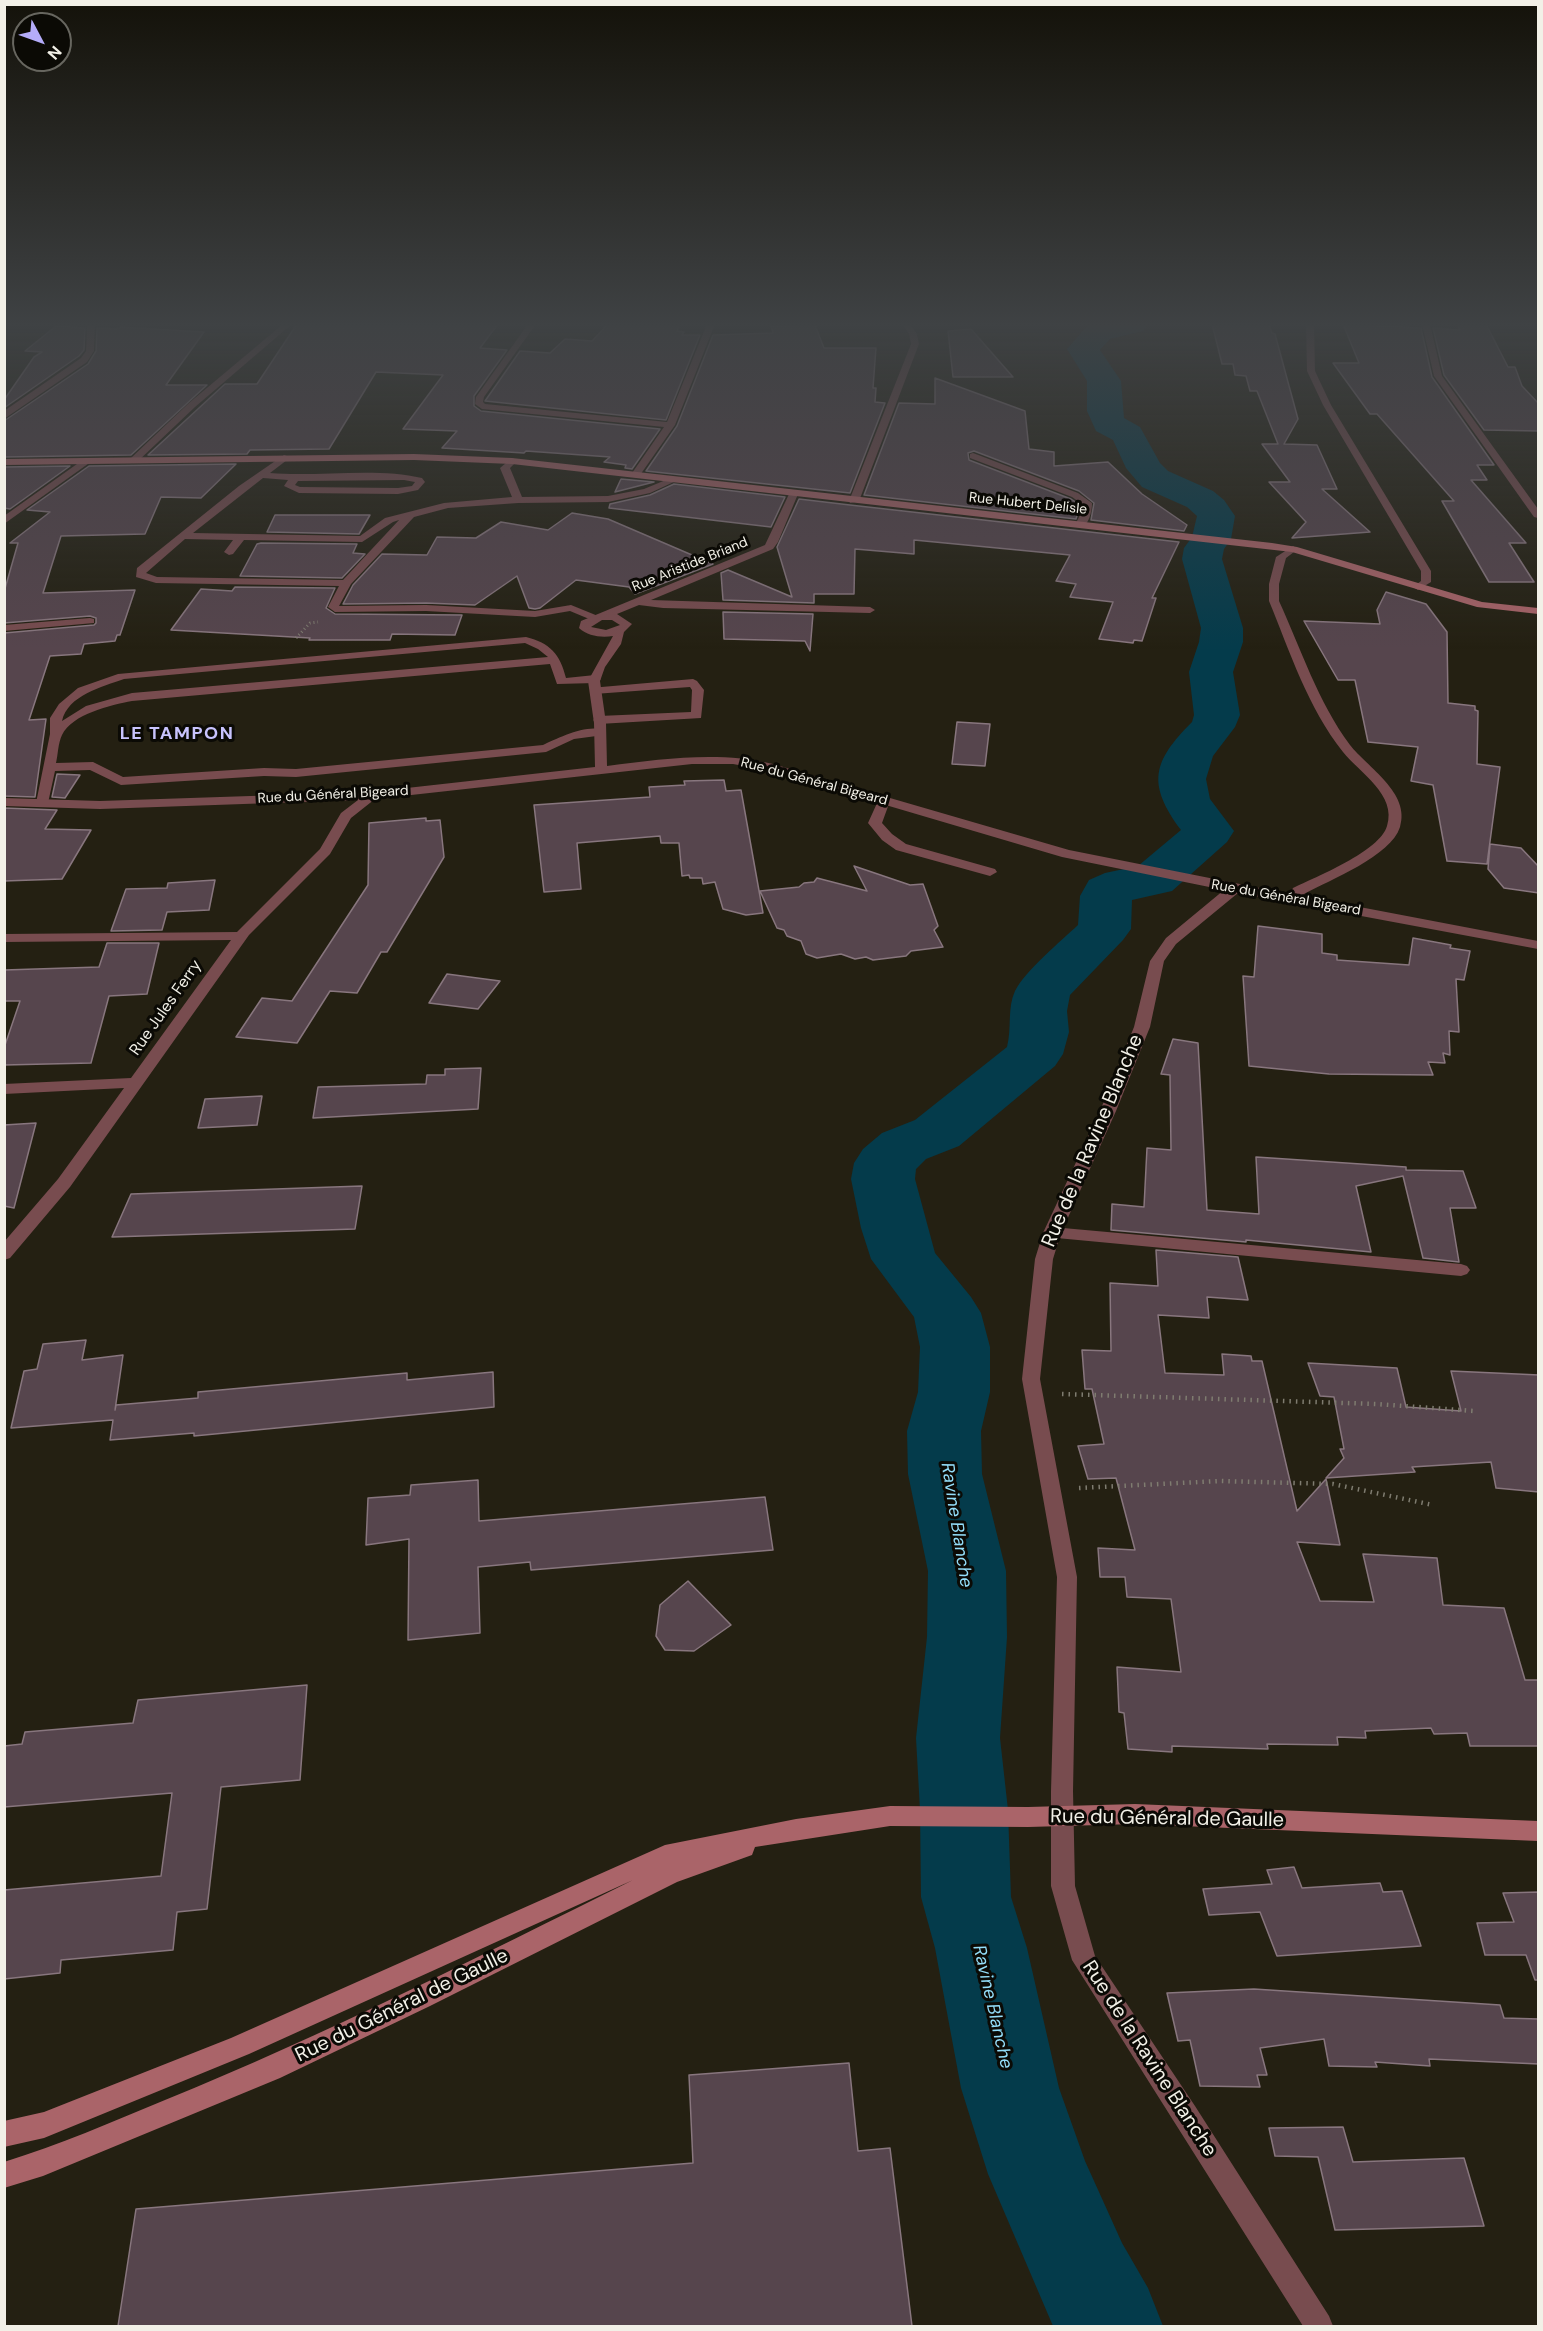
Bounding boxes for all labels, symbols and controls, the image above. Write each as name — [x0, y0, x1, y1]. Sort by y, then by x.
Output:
north arrow — [12, 12, 72, 72]
text: N — [43, 42, 66, 64]
street label: Rue Hubert Delisle — [968, 489, 1088, 519]
street label: Rue Aristide Briand — [630, 534, 750, 596]
district label: LE TAMPON — [120, 723, 234, 745]
street label: Rue du Général Bigeard — [739, 754, 889, 810]
street label: Rue du Général Bigeard — [257, 783, 409, 807]
street label: Rue du Général Bigeard — [1210, 877, 1362, 919]
street label: Rue Jules Ferry — [126, 957, 206, 1059]
street label: Rue de la Ravine Blanche — [1037, 1031, 1149, 1251]
water label: Ravine Blanche — [935, 1461, 977, 1589]
street label: Rue du Général de Gaulle — [1050, 1805, 1284, 1833]
water label: Ravine Blanche — [967, 1943, 1017, 2071]
street label: Rue du Général de Gaulle — [292, 1944, 512, 2068]
street label: Rue de la Ravine Blanche — [1077, 1957, 1221, 2161]

